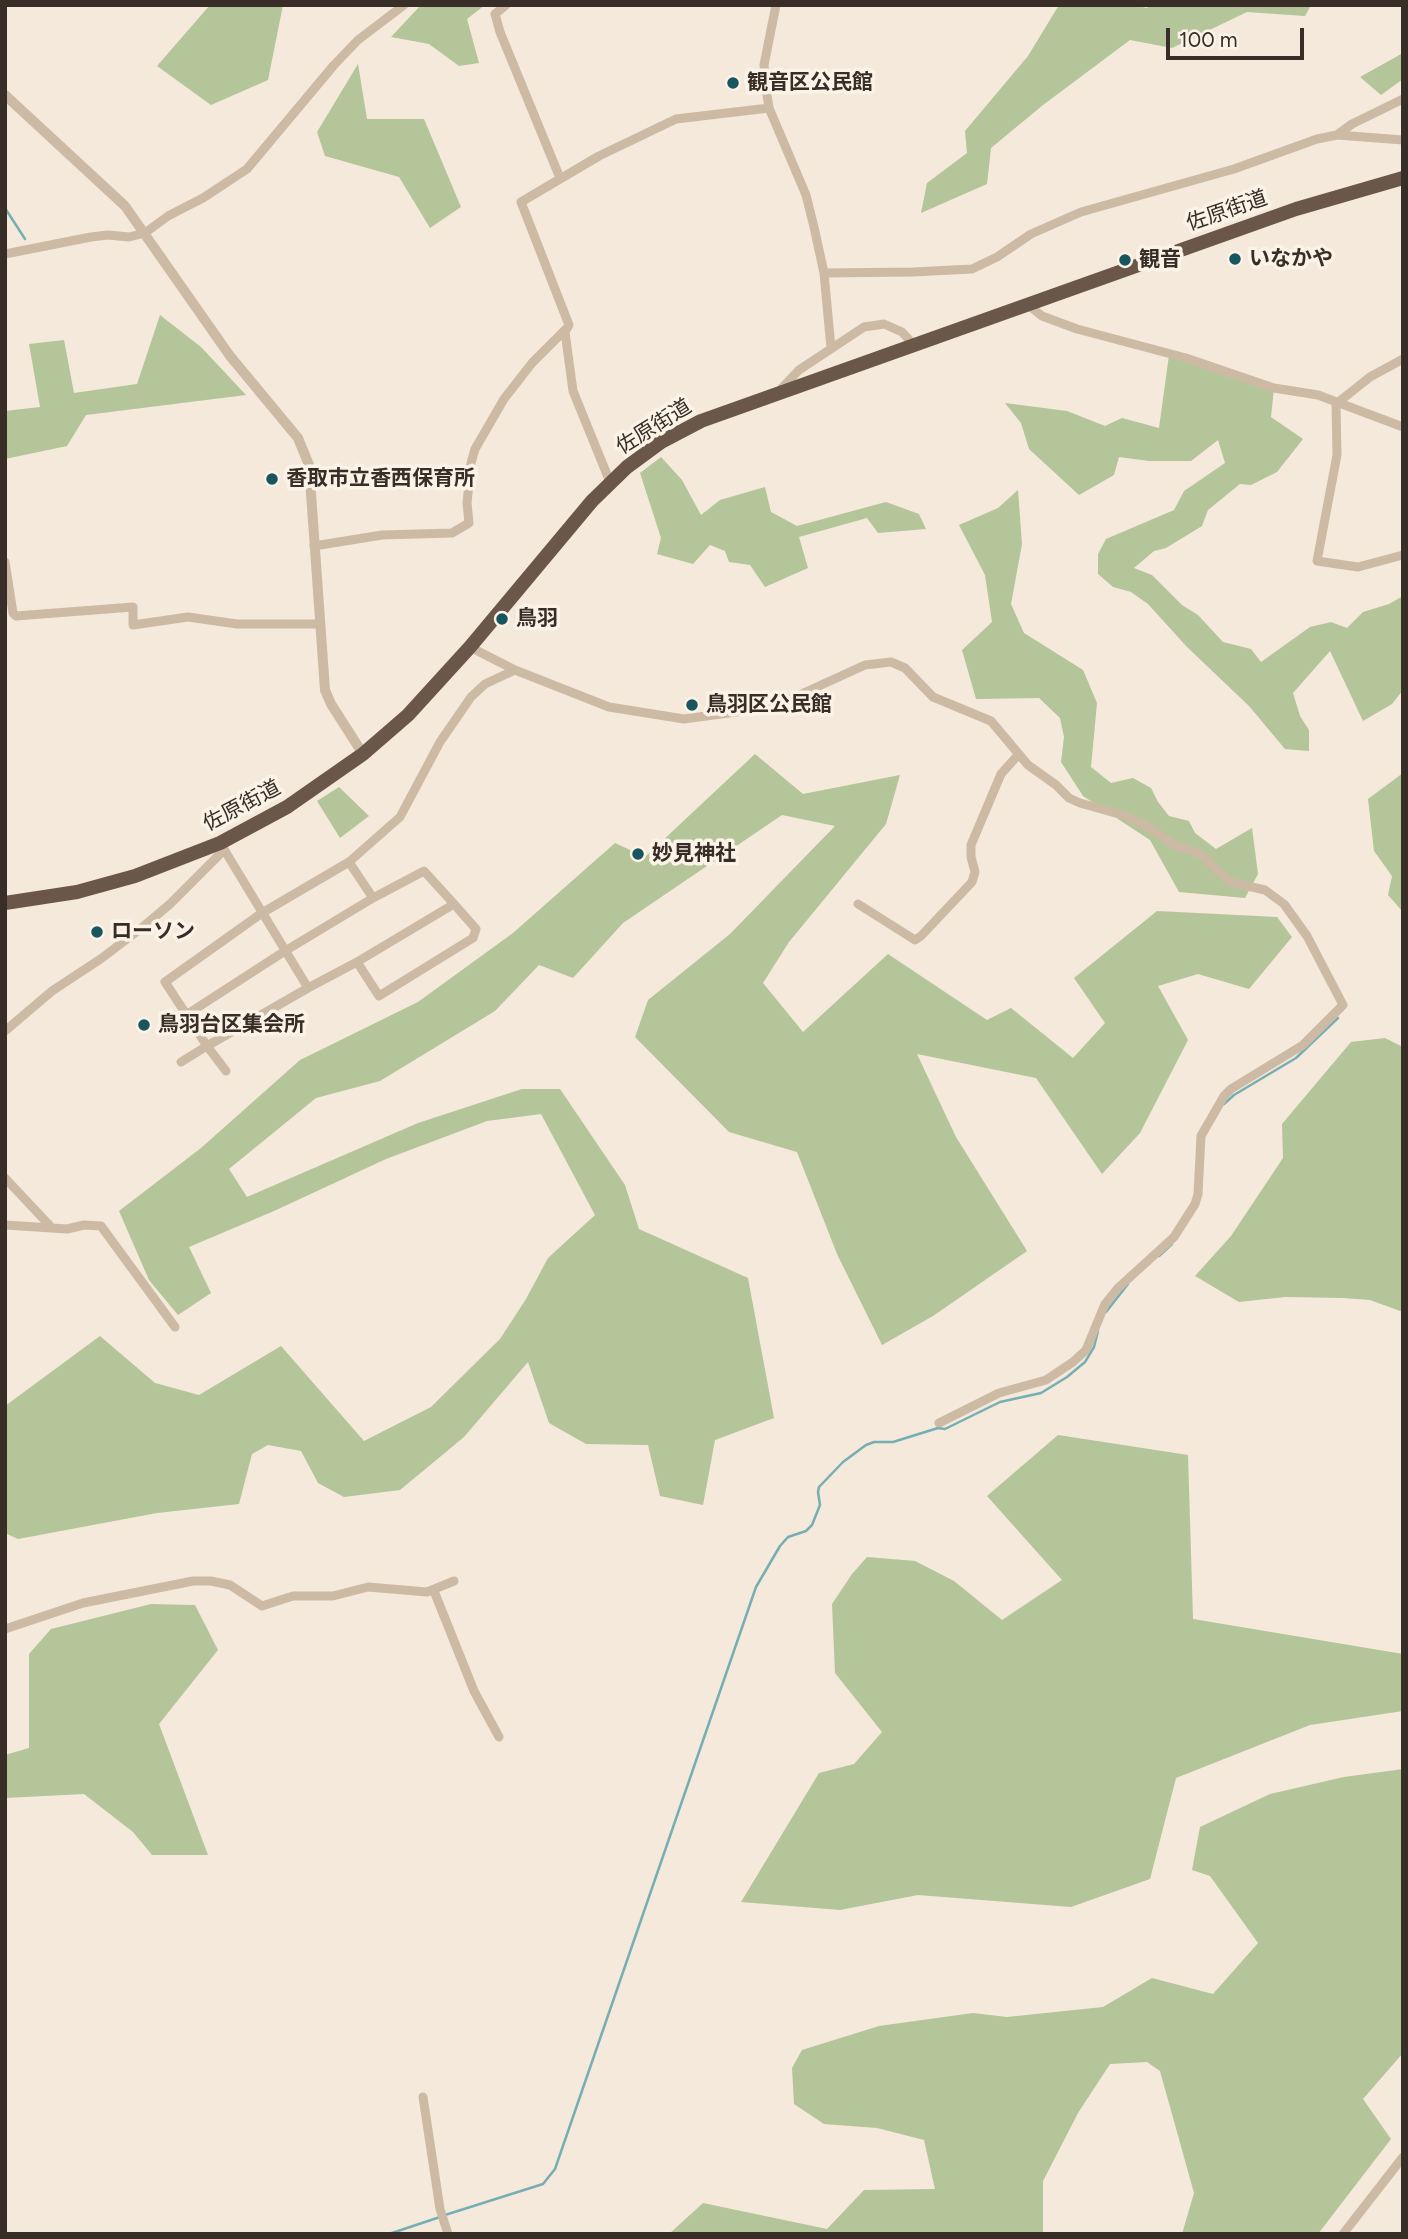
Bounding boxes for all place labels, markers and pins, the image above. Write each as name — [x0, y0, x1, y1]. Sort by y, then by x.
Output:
place label: 観音区公民館 — [747, 70, 873, 96]
marker: 観音区公民館 — [725, 75, 741, 91]
place label: いなかや — [1249, 246, 1333, 272]
place label: 観音 — [1139, 247, 1181, 273]
marker: いなかや — [1227, 251, 1243, 267]
marker: 観音 — [1117, 252, 1133, 268]
place label: 香取市立香西保育所 — [286, 466, 475, 492]
marker: 香取市立香西保育所 — [264, 471, 280, 487]
place label: 鳥羽 — [516, 606, 558, 632]
marker: 鳥羽 — [494, 611, 510, 627]
place label: 鳥羽区公民館 — [706, 692, 832, 718]
marker: 鳥羽区公民館 — [684, 697, 700, 713]
place label: 妙見神社 — [652, 841, 736, 867]
marker: 妙見神社 — [630, 846, 646, 862]
place label: ローソン — [111, 919, 195, 945]
marker: ローソン — [89, 924, 105, 940]
place label: 鳥羽台区集会所 — [158, 1012, 305, 1038]
marker: 鳥羽台区集会所 — [136, 1017, 152, 1033]

